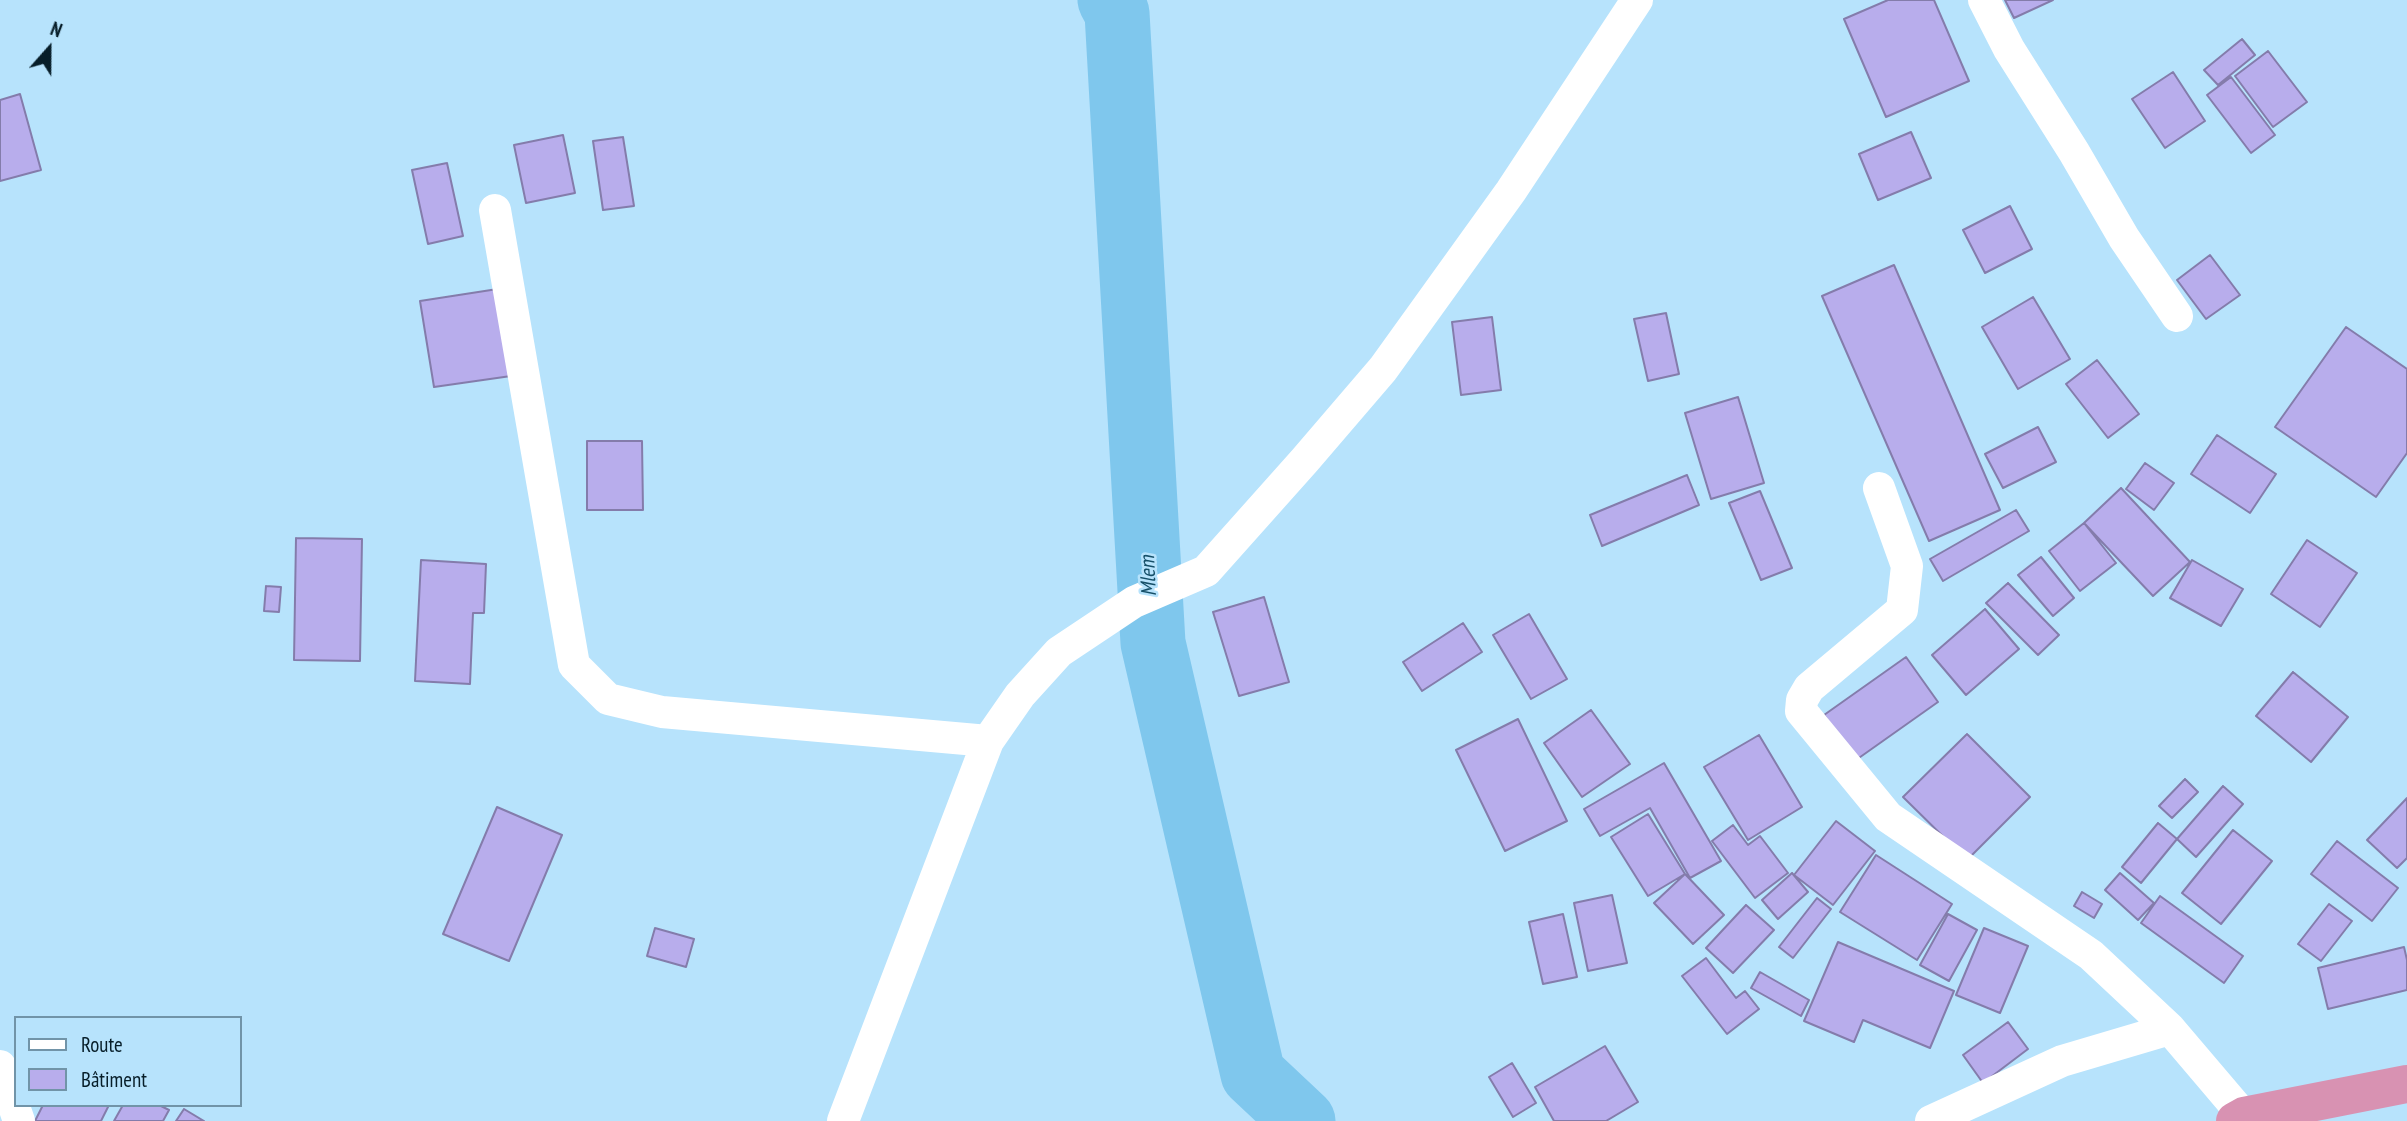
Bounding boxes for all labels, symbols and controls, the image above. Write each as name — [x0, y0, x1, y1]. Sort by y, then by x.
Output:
north arrow — [14, 14, 84, 84]
text: N — [47, 16, 66, 42]
water label: Mlem — [1135, 555, 1163, 597]
legend — [14, 1016, 242, 1107]
text: Route — [81, 1031, 123, 1058]
text: Bâtiment — [81, 1066, 147, 1093]

